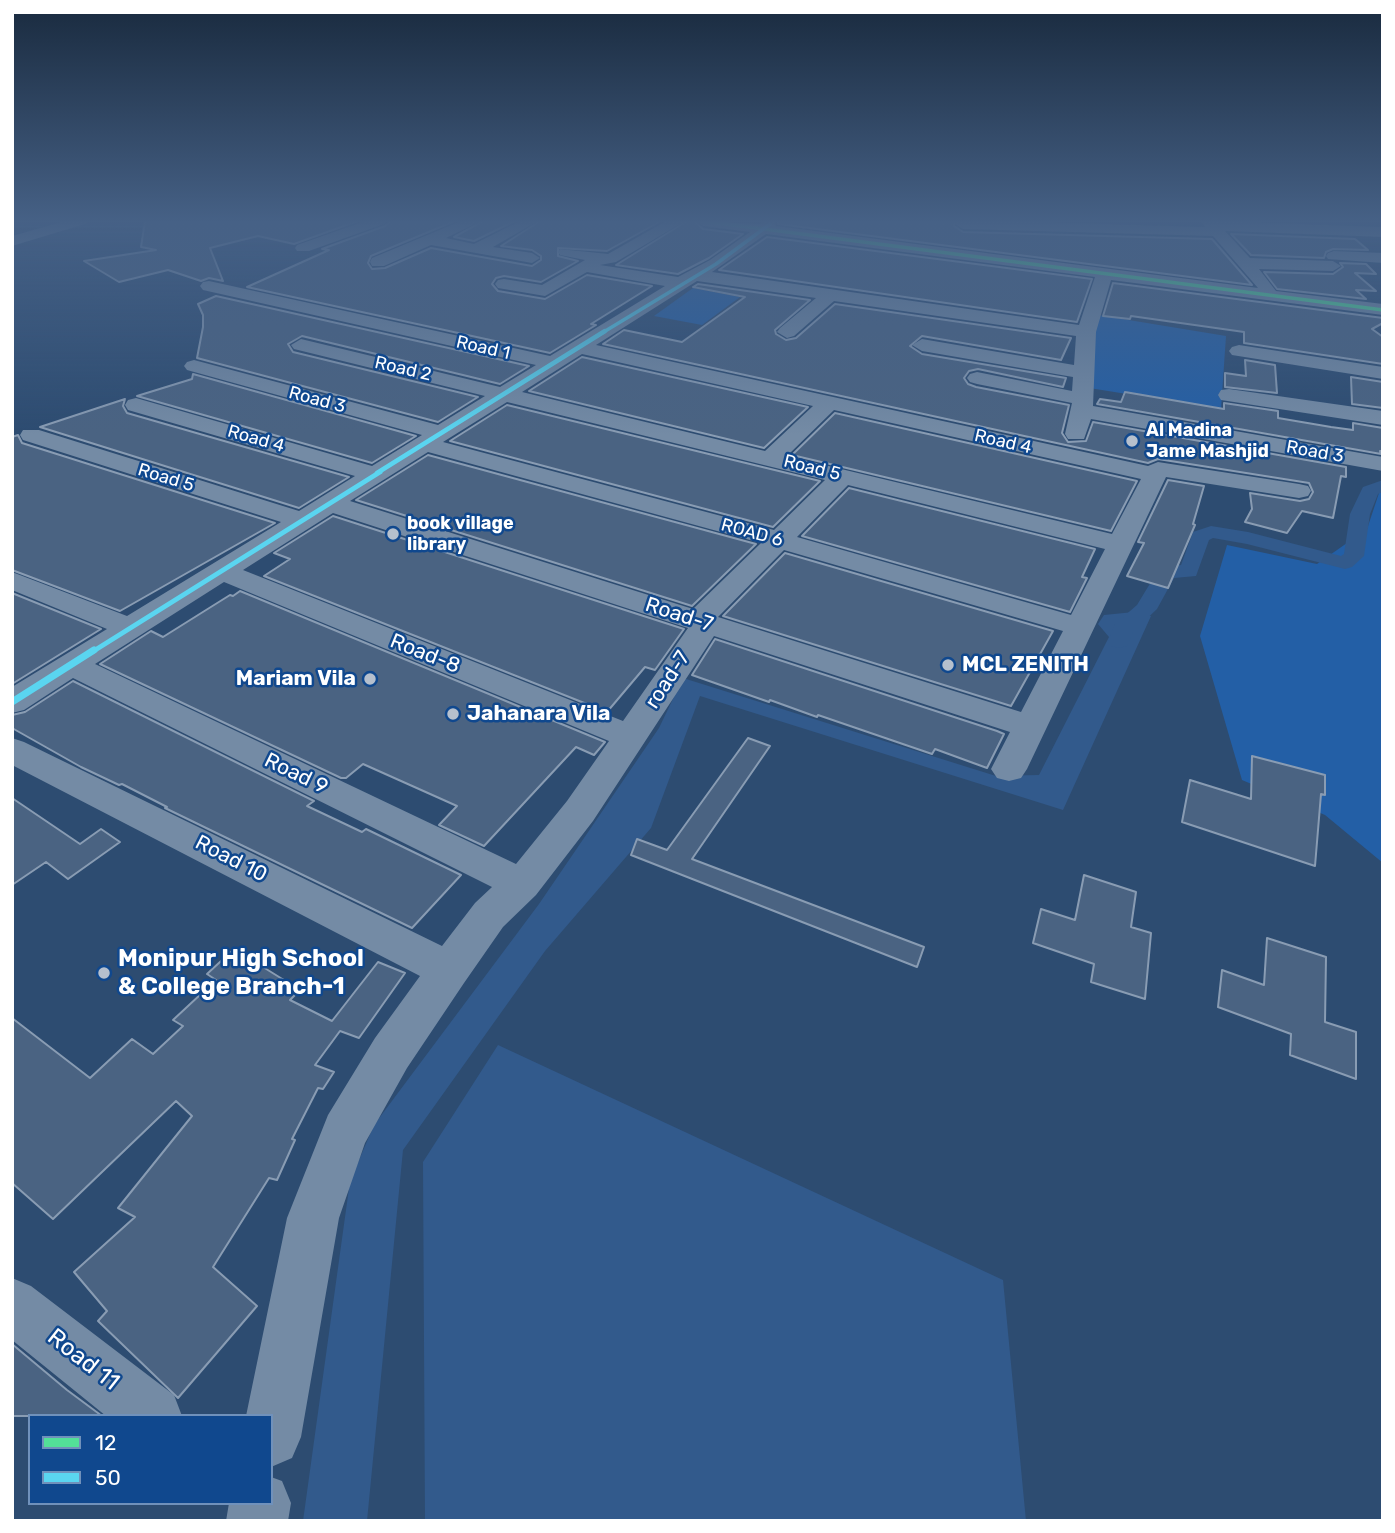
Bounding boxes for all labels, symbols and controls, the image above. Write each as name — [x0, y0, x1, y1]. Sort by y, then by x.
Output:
street label: Road 1 — [454, 331, 512, 365]
street label: Road 2 — [372, 352, 434, 386]
street label: Road 3 — [286, 382, 348, 418]
place label: Al Madina Jame Mashjid — [1146, 420, 1269, 462]
street label: Road 4 — [225, 421, 287, 457]
street label: Road 4 — [972, 425, 1034, 459]
marker: Al Madina Jame Mashjid — [1124, 433, 1140, 449]
street label: Road 3 — [1285, 436, 1345, 468]
street label: Road 5 — [781, 451, 843, 485]
street label: Road 5 — [135, 459, 197, 497]
place label: book village library — [407, 513, 514, 556]
street label: ROAD 6 — [719, 514, 785, 552]
marker: book village library — [385, 526, 401, 542]
street label: Road-7 — [642, 592, 716, 638]
street label: Road-8 — [386, 629, 464, 679]
street label: road-7 — [640, 646, 696, 714]
place label: MCL ZENITH — [962, 652, 1089, 678]
marker: MCL ZENITH — [940, 657, 956, 673]
place label: Mariam Vila — [236, 666, 356, 692]
marker: Mariam Vila — [362, 671, 378, 687]
place label: Jahanara Vila — [467, 701, 610, 727]
marker: Jahanara Vila — [445, 706, 461, 722]
street label: Road 9 — [260, 748, 332, 800]
street label: Road 10 — [191, 830, 271, 888]
place label: Monipur High School & College Branch-1 — [118, 945, 364, 1001]
marker: Monipur High School & College Branch-1 — [96, 965, 112, 981]
street label: Road 11 — [41, 1323, 125, 1397]
legend — [28, 1414, 273, 1505]
text: 12 — [95, 1430, 116, 1455]
text: 50 — [95, 1465, 121, 1490]

